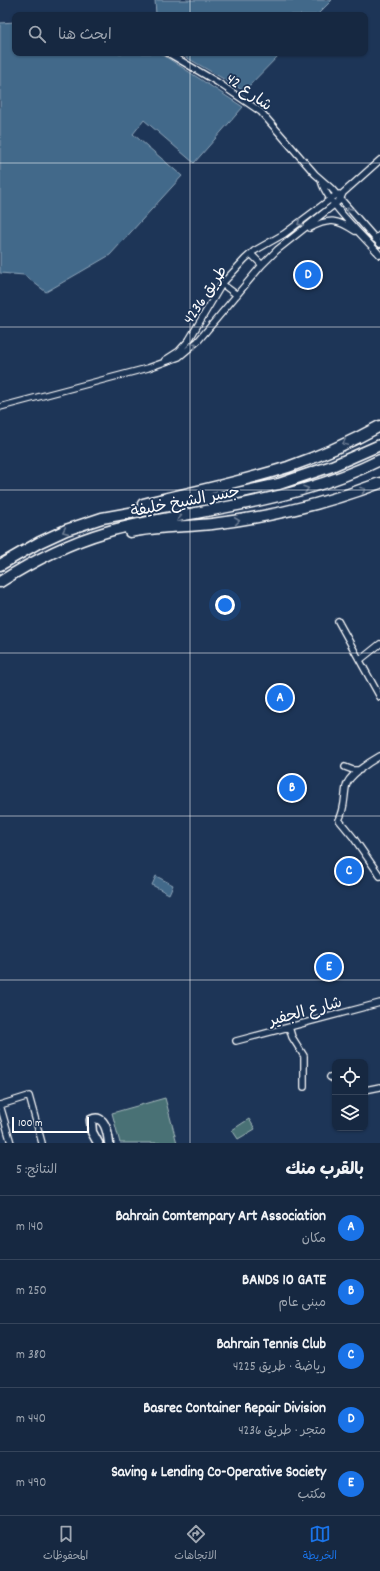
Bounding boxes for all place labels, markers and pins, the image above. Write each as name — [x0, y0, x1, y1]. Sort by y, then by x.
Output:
pin: D — [295, 260, 321, 290]
pin: A — [267, 683, 293, 713]
pin: B — [279, 773, 305, 803]
pin: C — [336, 856, 362, 886]
pin: E — [316, 952, 342, 982]

